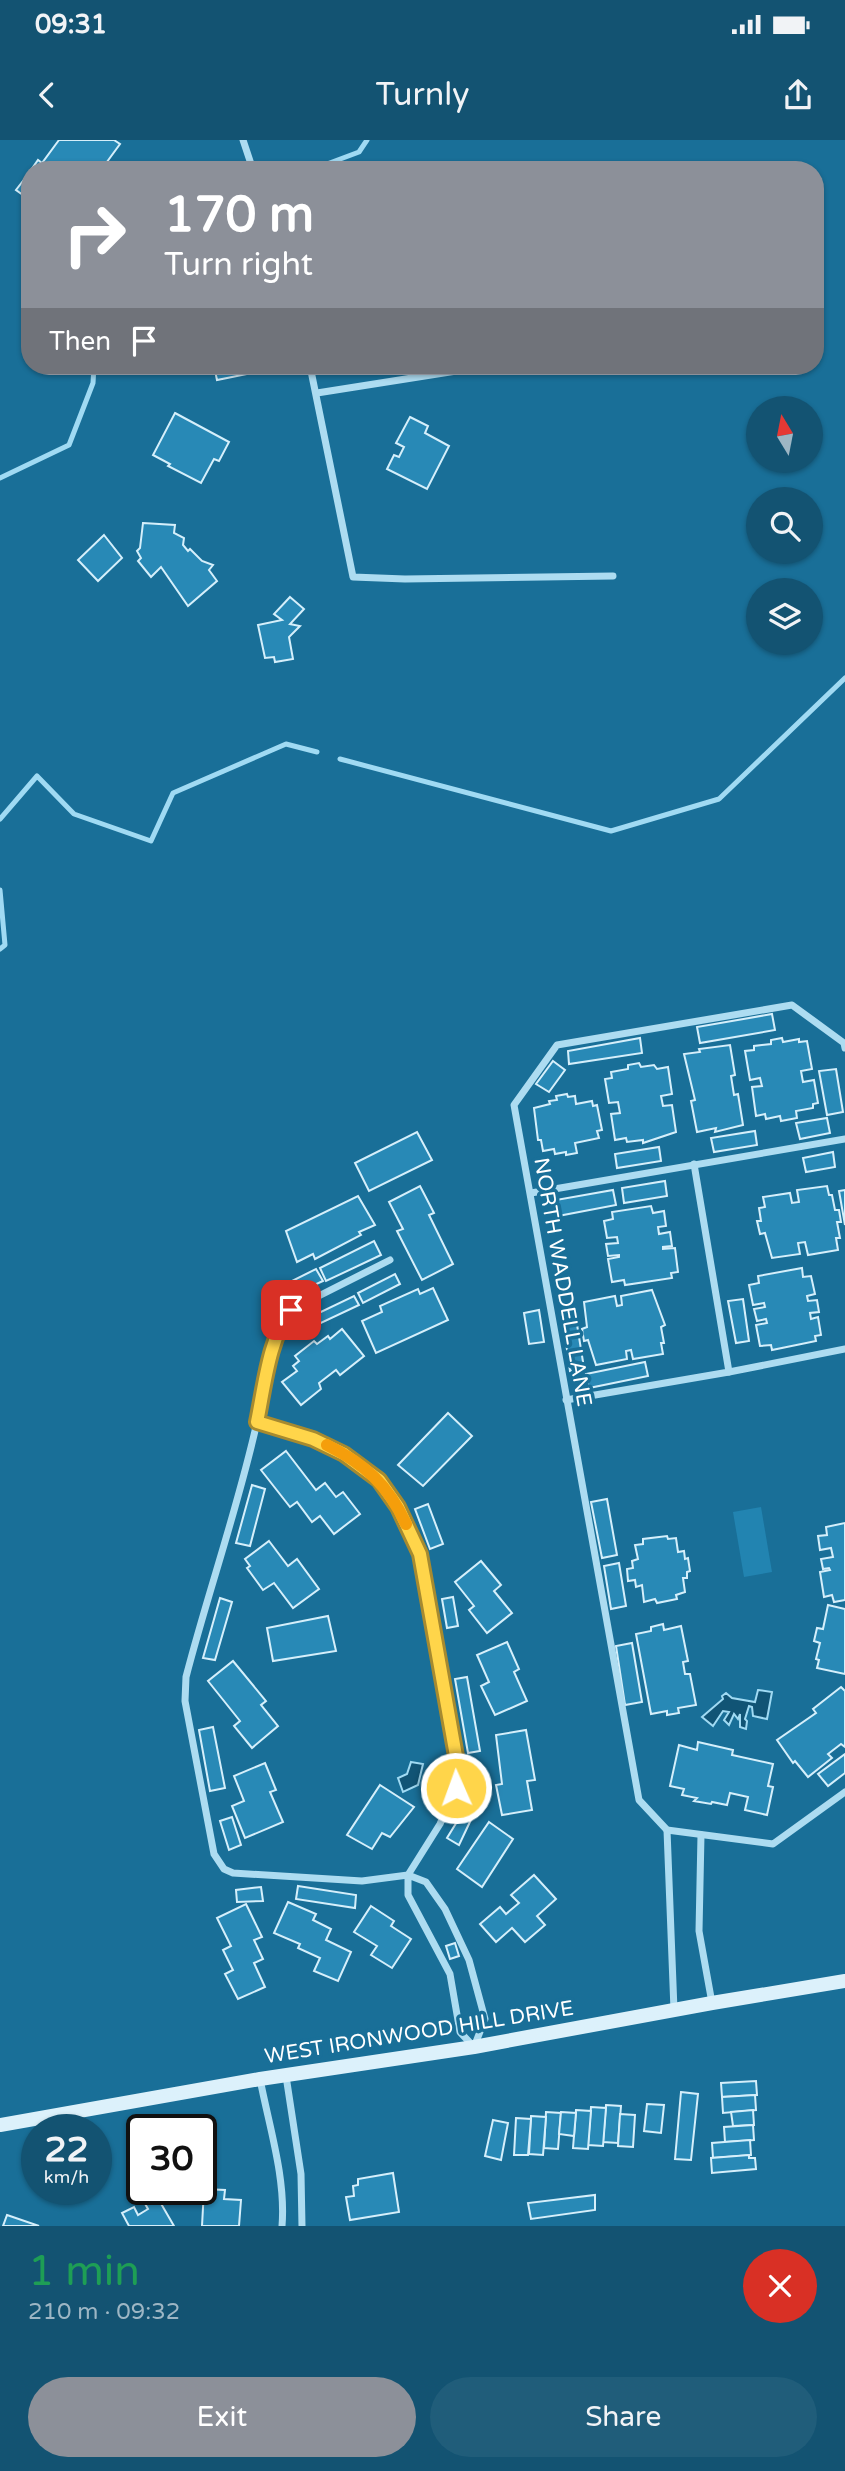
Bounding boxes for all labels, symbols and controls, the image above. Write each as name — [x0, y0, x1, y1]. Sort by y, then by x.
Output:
text: 09:31 — [35, 9, 107, 40]
icon: back — [28, 76, 66, 114]
text: Turnly — [376, 76, 469, 114]
icon: share — [779, 76, 817, 114]
text: 170 m — [164, 186, 314, 245]
icon: right — [49, 189, 140, 280]
text: Turn right — [164, 246, 313, 284]
icon: arrive — [125, 322, 163, 360]
text: Then — [49, 326, 111, 357]
north arrow — [746, 396, 822, 472]
map controls — [746, 396, 823, 655]
button: search — [746, 487, 823, 564]
button: layers — [746, 578, 823, 655]
street label: NORTH WADDELL LANE — [528, 1156, 597, 1408]
pin — [261, 1280, 321, 1340]
icon: arrive — [272, 1291, 310, 1329]
position arrow — [419, 1751, 493, 1825]
street label: WEST IRONWOOD HILL DRIVE — [263, 1996, 575, 2069]
speed limit sign: 30 — [126, 2114, 217, 2205]
text: 22 — [45, 2129, 88, 2171]
text: km/h — [44, 2166, 89, 2188]
text: 1 min — [28, 2246, 140, 2297]
button: close — [743, 2249, 817, 2323]
text: 210 m · 09:32 — [28, 2298, 180, 2326]
button: Exit — [28, 2377, 416, 2457]
button: Share — [430, 2377, 817, 2457]

